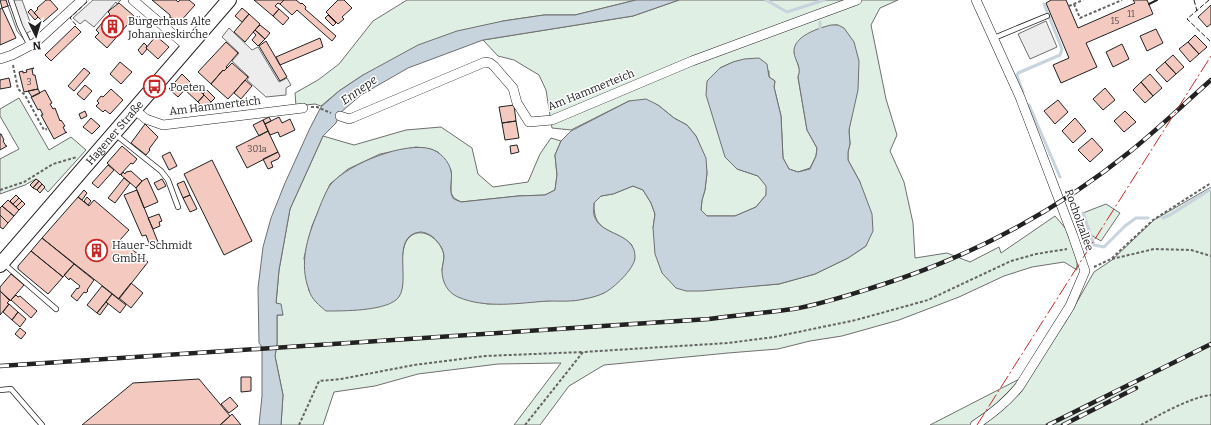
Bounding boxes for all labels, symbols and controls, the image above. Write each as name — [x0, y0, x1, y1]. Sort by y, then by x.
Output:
house number: 11 — [1127, 9, 1135, 19]
building icon: Bürgerhaus Alte Johanneskirche — [99, 14, 125, 40]
place label: Bürgerhaus Alte Johanneskirche — [127, 15, 211, 41]
north arrow — [16, 16, 56, 56]
house number: 15 — [1111, 16, 1119, 26]
text: N — [32, 39, 42, 52]
street label: Am Hammerteich — [546, 67, 636, 113]
water label: Ennepe — [338, 73, 380, 107]
bus stop icon: Poeten — [141, 74, 167, 100]
house number: 3 — [26, 77, 32, 87]
place label: Poeten — [170, 81, 206, 94]
street label: Am Hammerteich — [168, 94, 262, 118]
street label: Hagener Straße — [83, 98, 146, 167]
house number: 301a — [247, 144, 267, 154]
street label: Rocholzallee — [1062, 187, 1096, 253]
building icon: Hauer-Schmidt GmbH — [83, 238, 109, 264]
place label: Hauer-Schmidt GmbH — [112, 239, 192, 265]

